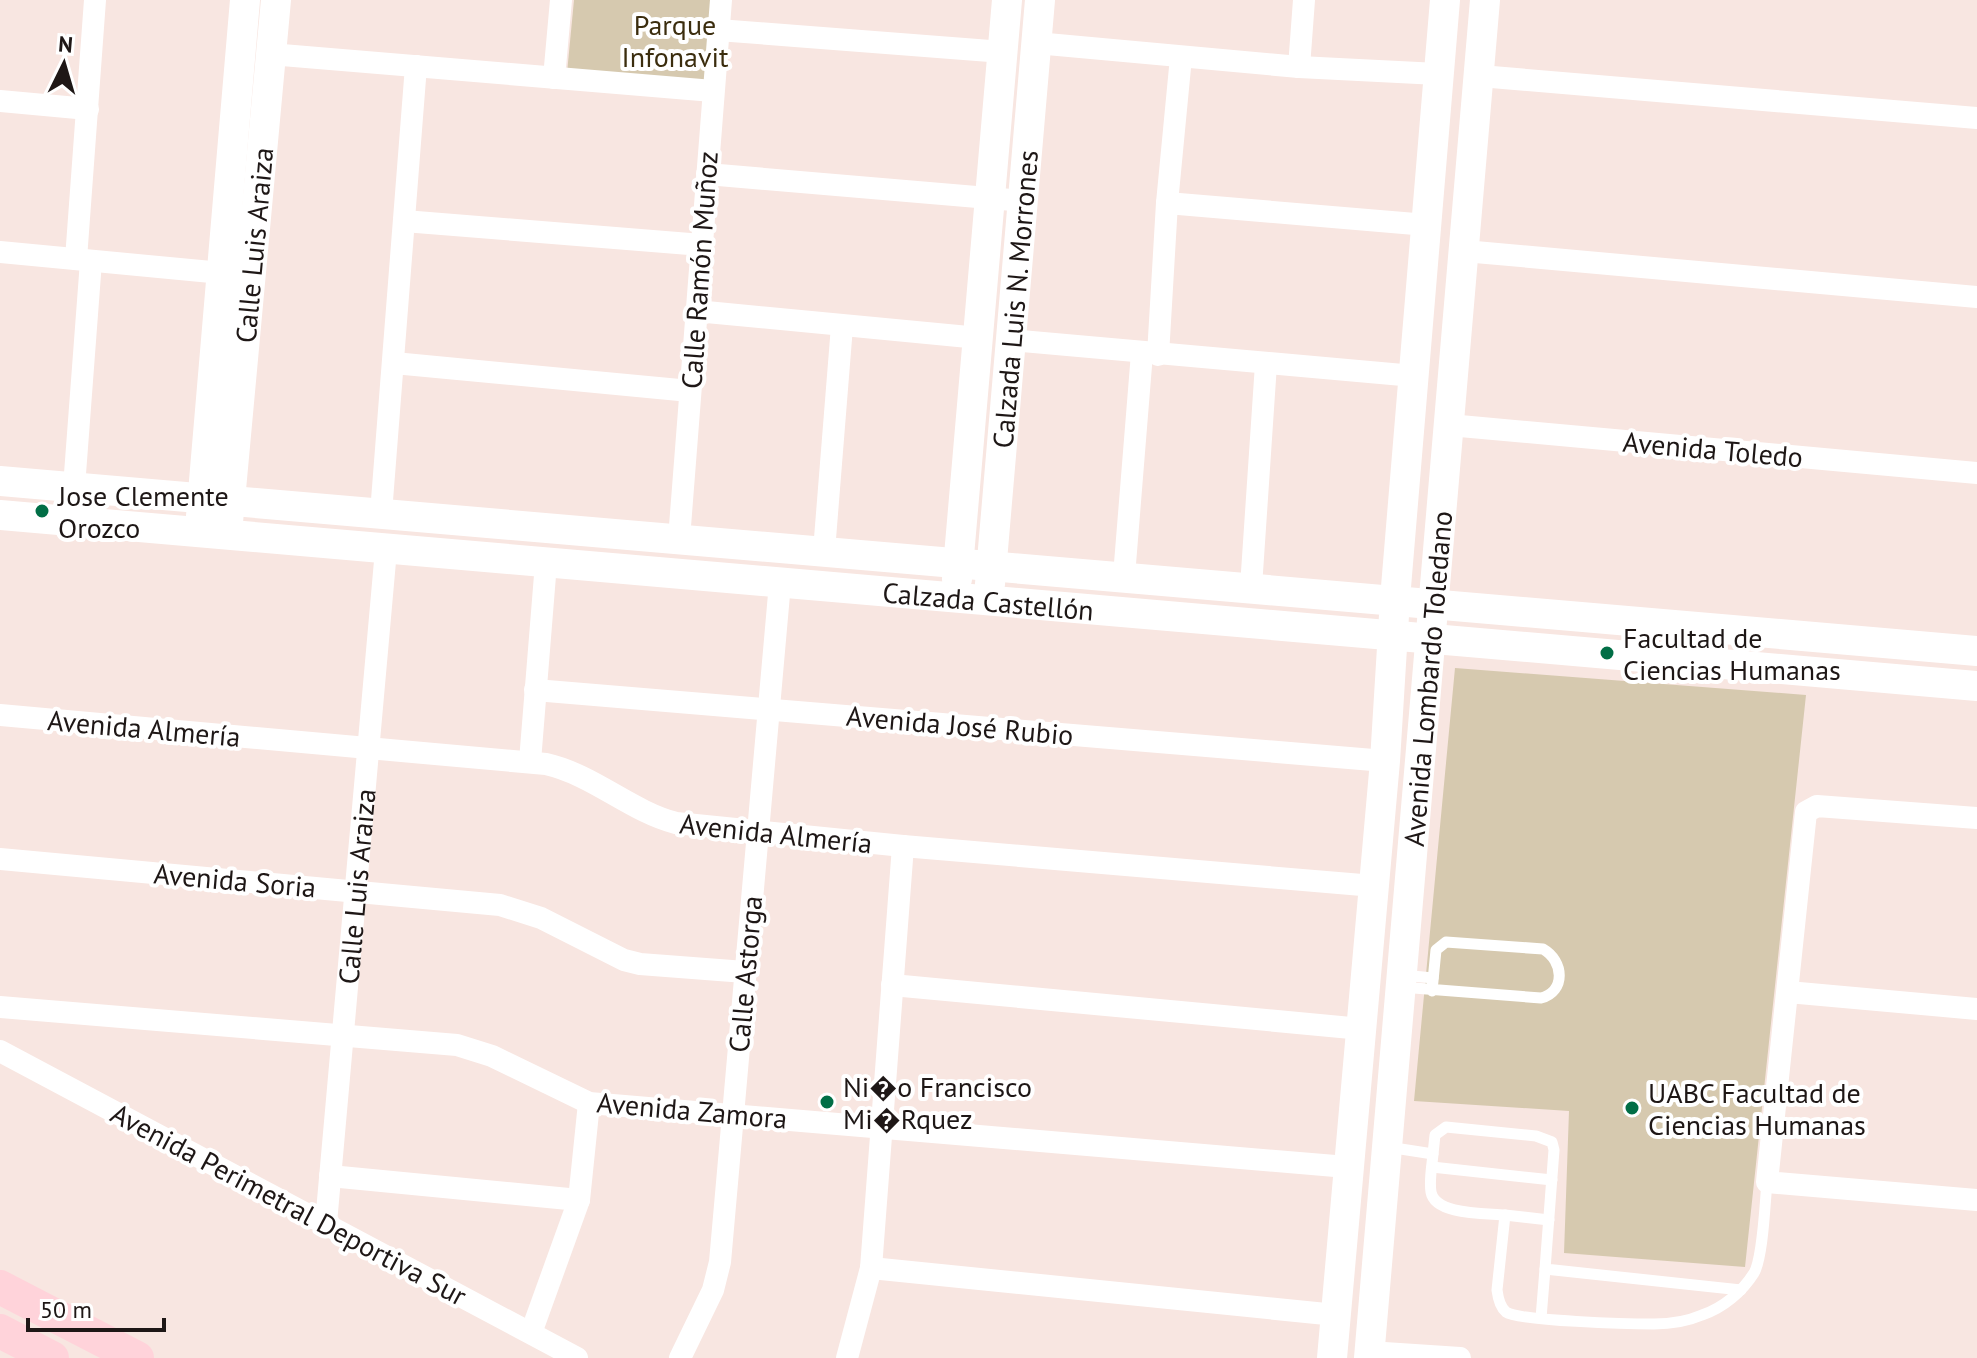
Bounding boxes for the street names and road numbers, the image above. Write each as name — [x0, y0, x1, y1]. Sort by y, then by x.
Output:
street label: Calle Luis Araiza — [226, 146, 281, 345]
street label: Calzada Luis N. Morrones — [983, 148, 1046, 450]
street label: Calle Ramón Muñoz — [672, 150, 726, 390]
street label: Avenida Toledo — [1621, 423, 1805, 475]
street label: Avenida Lombardo Toledano — [1394, 509, 1460, 848]
street label: Calzada Castellón — [881, 573, 1095, 628]
street label: Avenida José Rubio — [845, 697, 1075, 753]
street label: Avenida Almería — [46, 701, 242, 755]
street label: Calle Luis Araiza — [329, 787, 383, 986]
street label: Avenida Almería — [678, 804, 874, 862]
street label: Avenida Soria — [152, 854, 318, 906]
street label: Calle Astorga — [720, 894, 770, 1054]
street label: Avenida Zamora — [595, 1083, 789, 1137]
street label: Avenida Perimetral Deportiva Sur — [105, 1094, 474, 1314]

